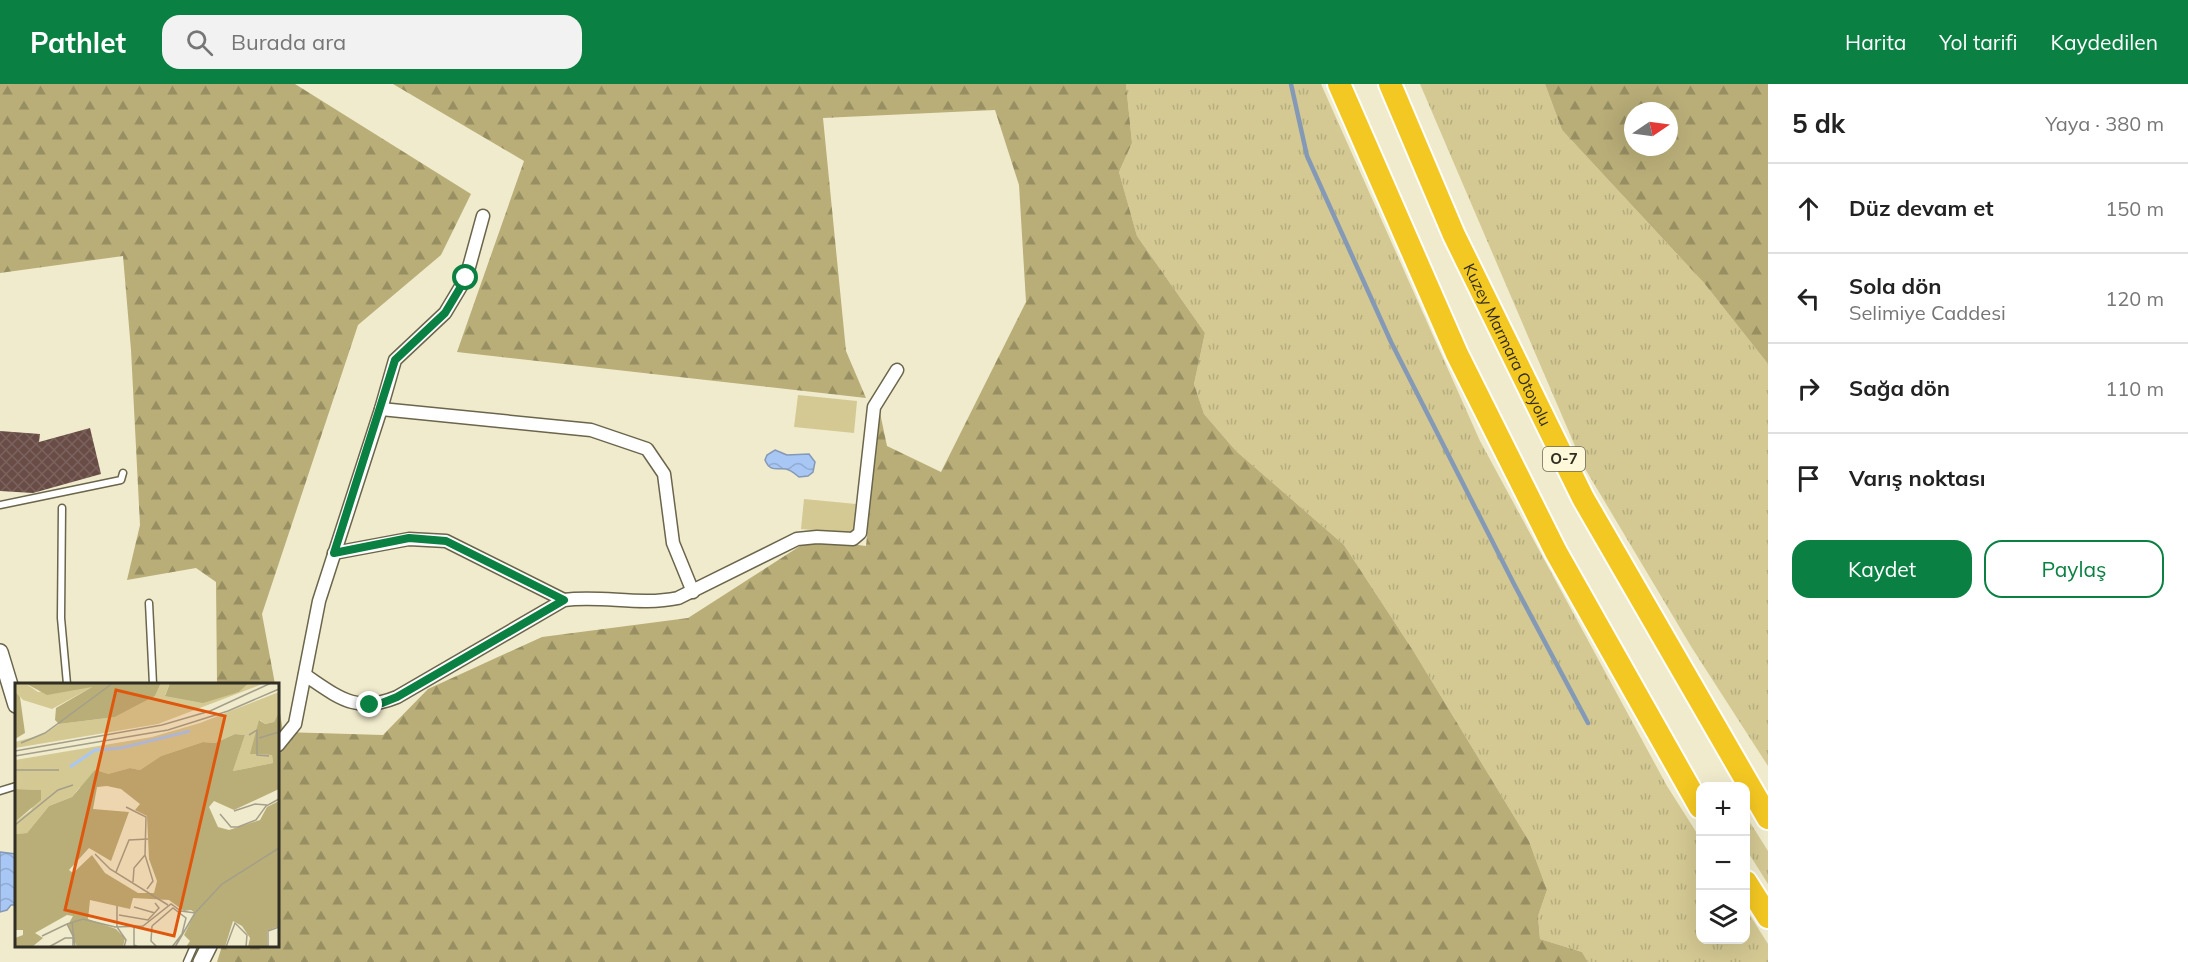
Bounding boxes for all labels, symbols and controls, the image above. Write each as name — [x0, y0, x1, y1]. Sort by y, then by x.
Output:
search box — [162, 15, 582, 69]
text: Pathlet — [30, 25, 126, 60]
icon: search — [183, 26, 216, 59]
text: Burada ara — [231, 28, 346, 56]
text: Harita — [1845, 29, 1906, 55]
text: Yol tarifi — [1939, 29, 2018, 55]
text: Kaydedilen — [2051, 29, 2158, 55]
north arrow — [1624, 102, 1678, 156]
text: 5 dk — [1792, 107, 1845, 140]
text: Yaya · 380 m — [2045, 111, 2164, 136]
icon: ahead — [1792, 192, 1825, 225]
text: Düz devam et — [1849, 194, 1994, 222]
text: 150 m — [2105, 196, 2164, 221]
street label: Kuzey Marmara Otoyolu — [1459, 260, 1556, 429]
route start — [452, 264, 478, 290]
text: Sola dön — [1849, 272, 1942, 300]
icon: left — [1792, 282, 1825, 315]
text: 120 m — [2105, 286, 2164, 311]
text: Selimiye Caddesi — [1849, 300, 2006, 325]
icon: right — [1792, 372, 1825, 405]
text: Sağa dön — [1849, 374, 1950, 402]
text: 110 m — [2105, 376, 2164, 401]
road number: O-7 — [1543, 447, 1585, 471]
icon: arrive — [1792, 462, 1825, 495]
text: Varış noktası — [1849, 464, 1985, 492]
button: Kaydet — [1792, 540, 1972, 598]
button: Paylaş — [1984, 540, 2164, 598]
inset map — [15, 683, 279, 947]
route end — [356, 691, 382, 717]
map controls — [1696, 782, 1750, 944]
button: + — [1696, 782, 1750, 836]
button: − — [1696, 836, 1750, 890]
button: layers — [1696, 890, 1750, 944]

